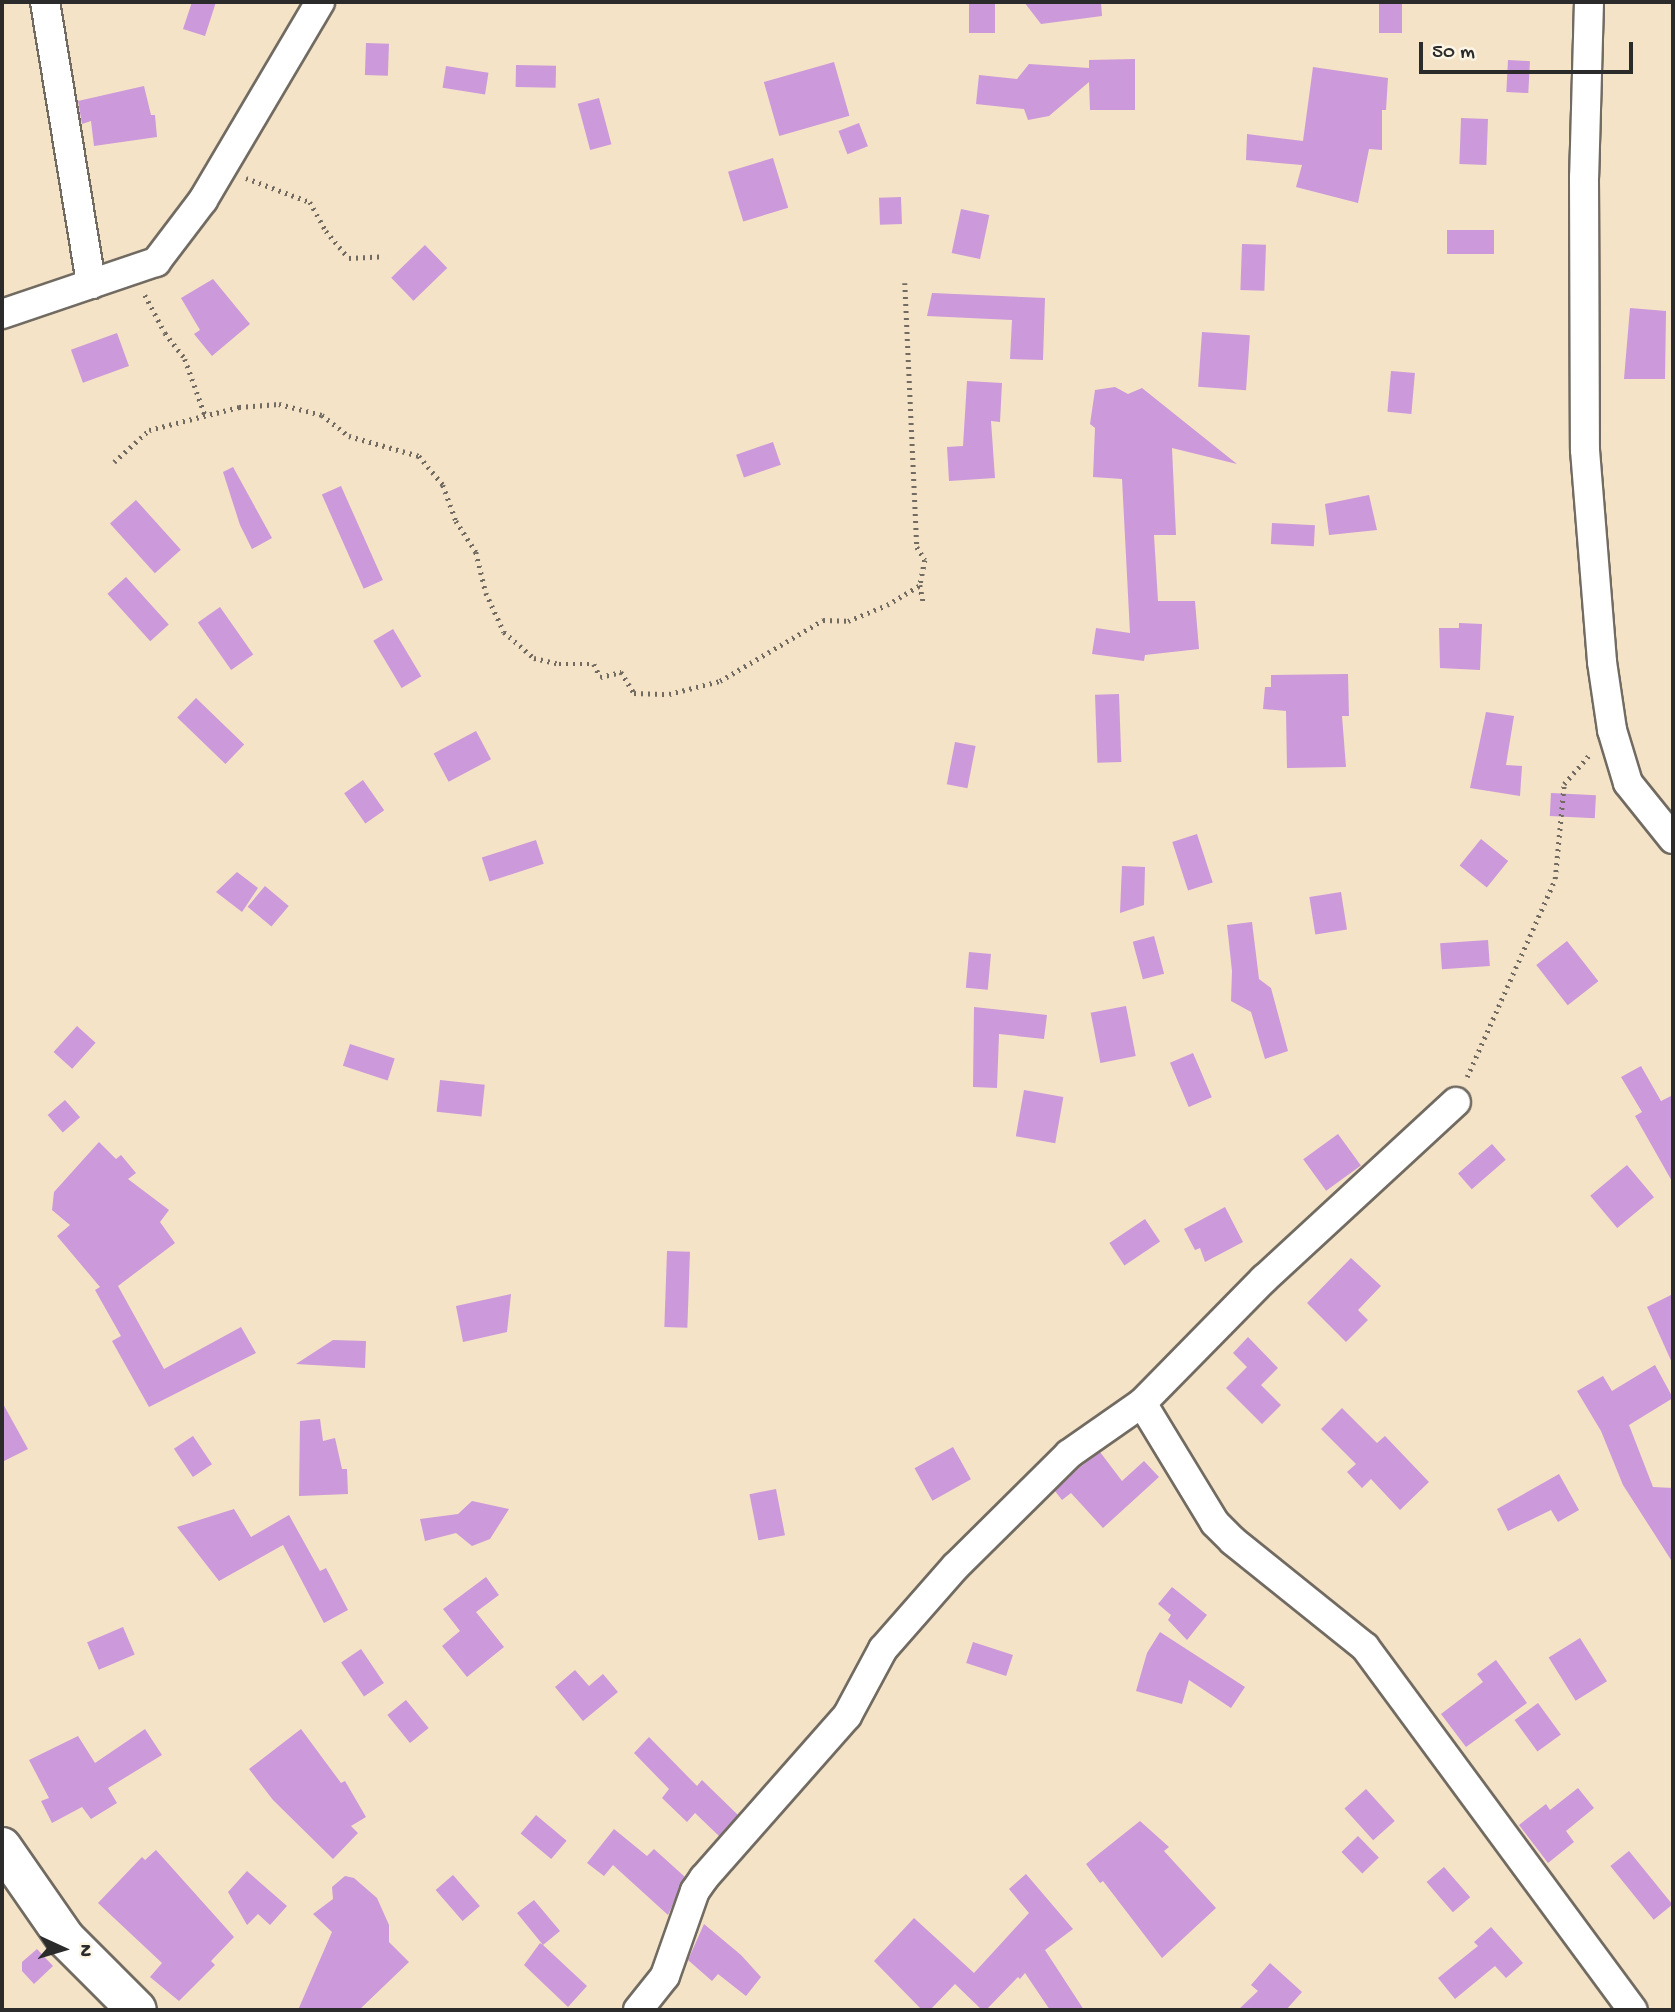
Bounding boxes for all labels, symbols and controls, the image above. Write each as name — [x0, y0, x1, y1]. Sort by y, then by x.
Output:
scale bar — [1423, 28, 1636, 72]
text: 50 m — [1432, 41, 1475, 66]
north arrow — [28, 1914, 98, 1984]
text: N — [73, 1944, 96, 1957]

